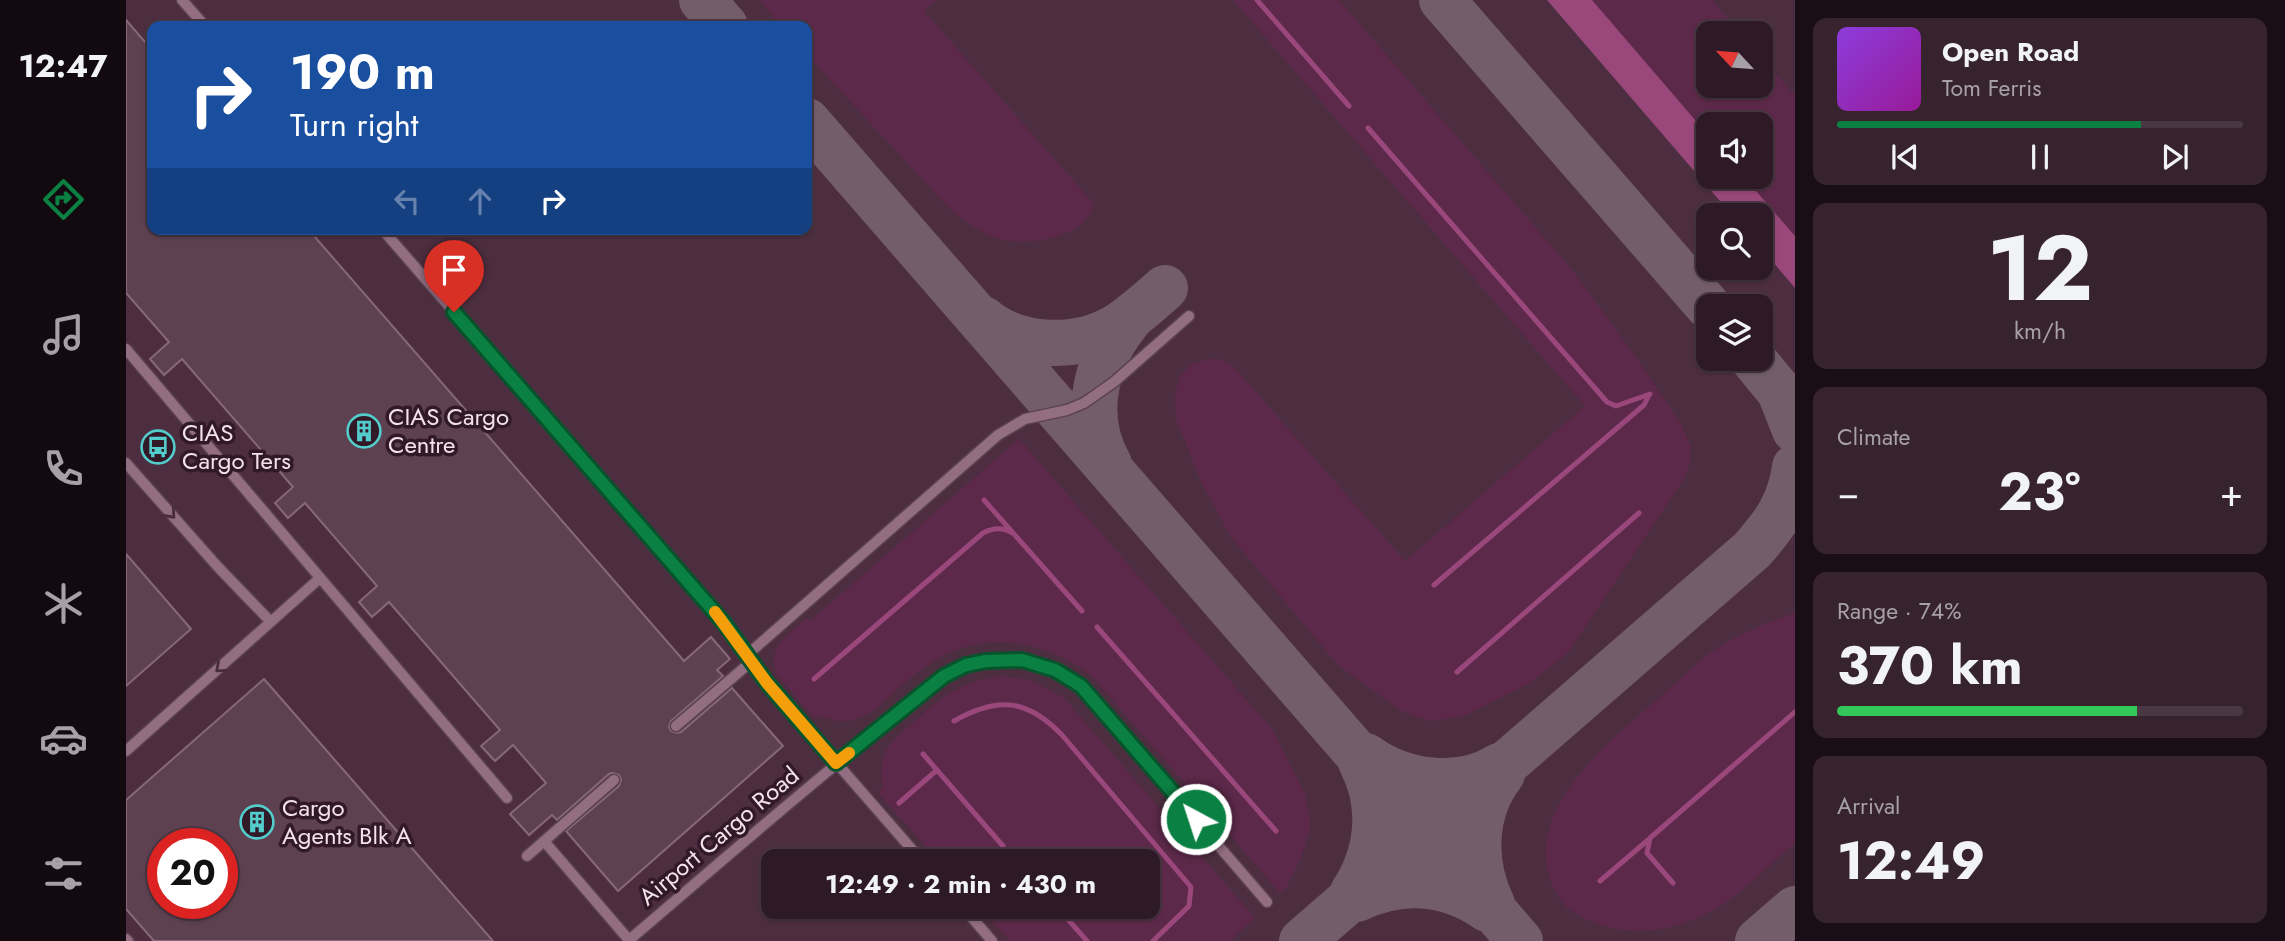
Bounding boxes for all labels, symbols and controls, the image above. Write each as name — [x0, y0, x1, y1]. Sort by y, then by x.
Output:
north arrow — [1696, 21, 1773, 98]
map controls — [1696, 21, 1773, 371]
text: Open Road — [1942, 33, 2079, 71]
text: 190 m — [290, 37, 435, 107]
text: 12:47 — [18, 43, 108, 89]
icon: right — [175, 49, 266, 140]
text: Tom Ferris — [1942, 71, 2041, 105]
text: Turn right — [290, 102, 419, 148]
button: sound — [1696, 112, 1773, 189]
icon: previous — [1886, 138, 1924, 176]
icon: pause — [2021, 138, 2059, 176]
icon: next — [2156, 138, 2194, 176]
icon: directions — [39, 175, 88, 224]
icon: left — [388, 182, 426, 220]
icon: ahead — [461, 182, 499, 220]
icon: right — [534, 182, 572, 220]
button: search — [1696, 203, 1773, 280]
text: 12 — [1987, 203, 2093, 334]
pin — [424, 240, 484, 312]
icon: arrive — [435, 251, 473, 289]
button: layers — [1696, 294, 1773, 371]
icon: music — [39, 310, 88, 359]
text: km/h — [2014, 314, 2066, 348]
place label: CIAS Cargo Centre — [388, 399, 509, 462]
building icon: CIAS Cargo Centre — [345, 412, 383, 450]
place label: CIAS Cargo Ters — [182, 415, 291, 478]
text: Climate — [1837, 420, 1910, 454]
bus stop icon: CIAS Cargo Ters — [139, 428, 177, 466]
icon: phone — [39, 444, 88, 493]
text: 23° — [1999, 454, 2080, 530]
text: − — [1837, 465, 1859, 520]
text: + — [2220, 465, 2243, 520]
one-way arrow — [163, 506, 175, 519]
icon: climate — [39, 579, 88, 628]
text: Range · 74% — [1837, 594, 1961, 628]
text: 370 km — [1837, 628, 2023, 704]
one-way arrow — [216, 660, 229, 672]
icon: car — [39, 714, 88, 763]
street label: Airport Cargo Road — [631, 758, 806, 913]
position arrow — [1159, 782, 1233, 856]
text: Arrival — [1837, 789, 1900, 823]
place label: Cargo Agents Blk A — [282, 790, 412, 853]
building icon: Cargo Agents Blk A — [238, 803, 276, 841]
text: 12:49 — [1837, 823, 1985, 899]
speed limit sign: 20 — [147, 828, 238, 919]
icon: filters — [39, 849, 88, 898]
text: 12:49 · 2 min · 430 m — [825, 865, 1096, 903]

